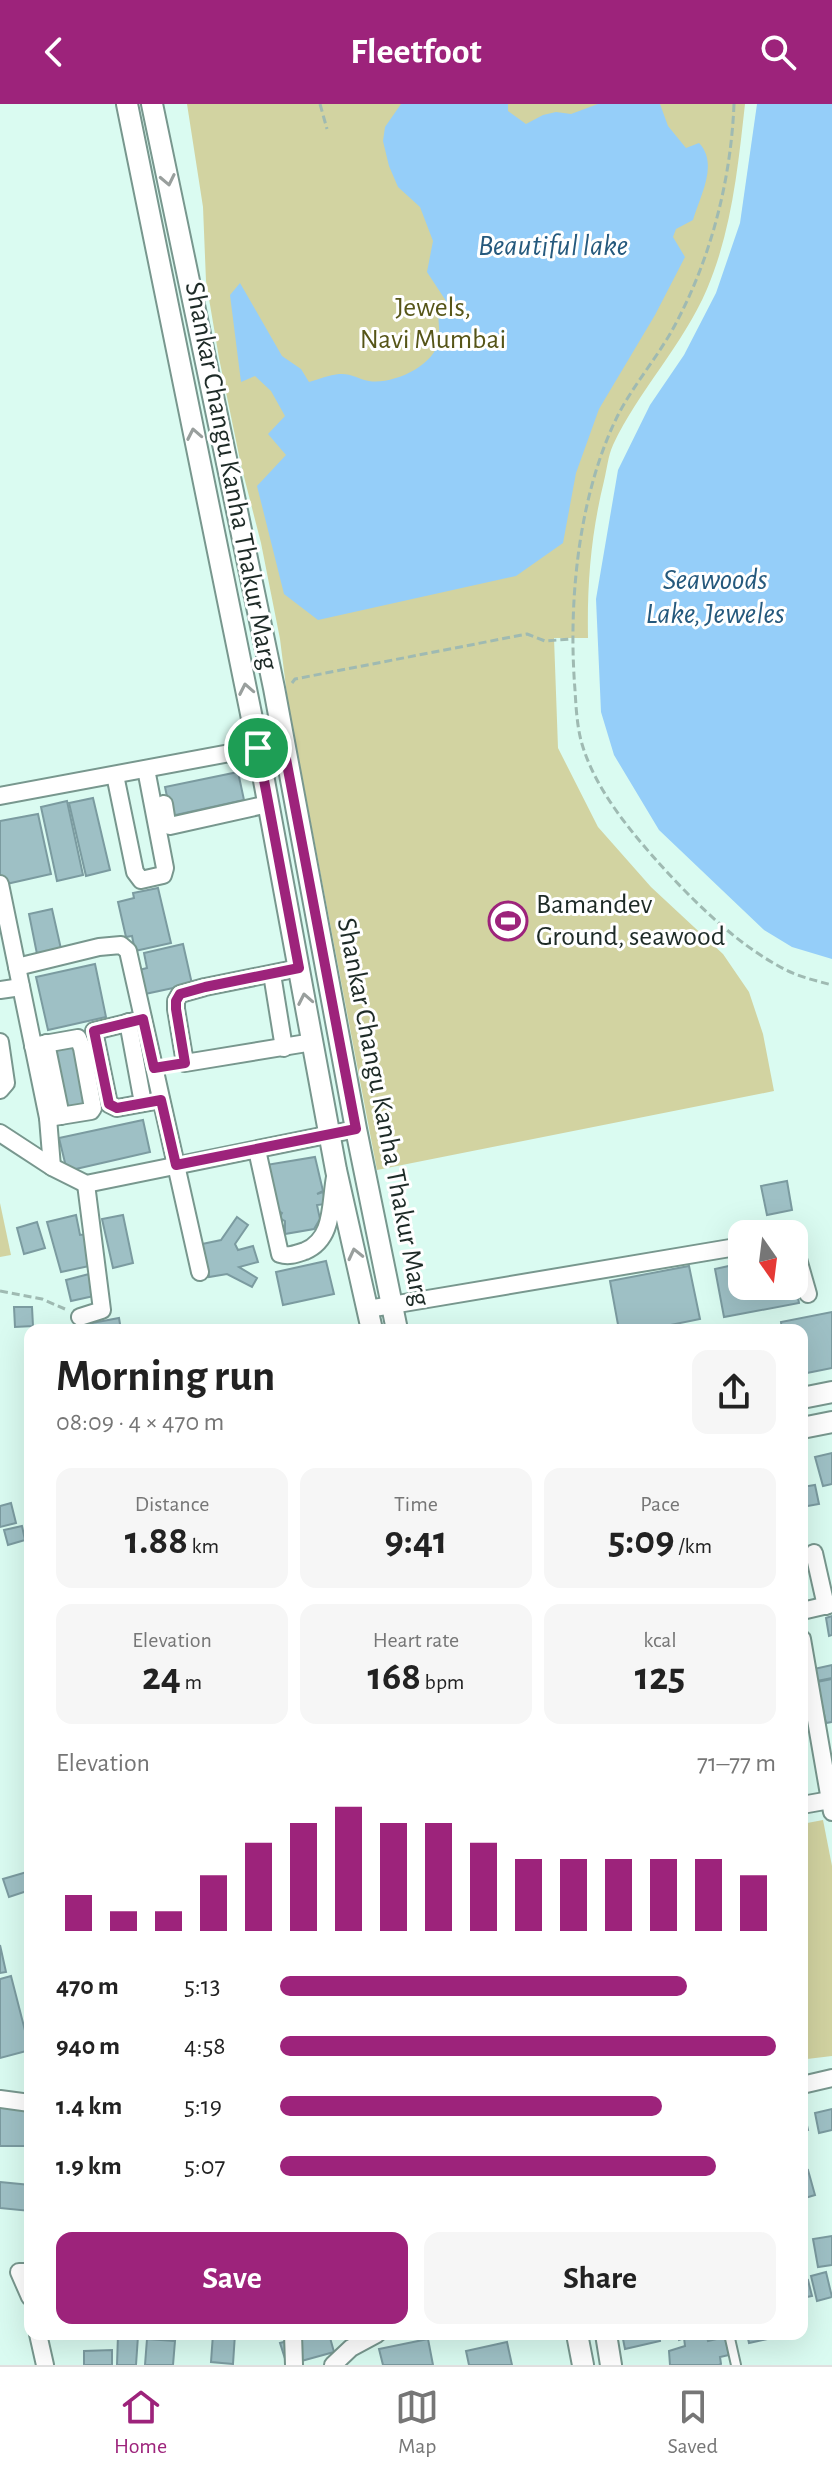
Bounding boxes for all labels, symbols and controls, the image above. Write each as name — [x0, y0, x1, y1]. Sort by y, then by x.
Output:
icon: back — [32, 30, 76, 74]
icon: search — [756, 30, 800, 74]
text: Fleetfoot — [350, 34, 482, 70]
one-way arrow — [159, 173, 176, 187]
water label: Beautiful lake — [478, 231, 628, 261]
street label: Shankar Changu Kanha Thakur Marg — [180, 280, 282, 673]
park label: Jewels, Navi Mumbai — [360, 294, 506, 354]
one-way arrow — [186, 427, 203, 441]
water label: Seawoods Lake, Jeweles — [646, 565, 785, 629]
one-way arrow — [238, 682, 255, 696]
pin — [224, 714, 292, 782]
icon: arrive — [236, 726, 280, 770]
place label: Bamandev Ground, seawood — [536, 891, 725, 951]
sports icon: Bamandev Ground, seawood — [487, 900, 529, 942]
street label: Shankar Changu Kanha Thakur Marg — [332, 916, 434, 1309]
one-way arrow — [297, 992, 314, 1006]
north arrow — [728, 1220, 808, 1300]
map controls — [728, 1220, 808, 1300]
one-way arrow — [347, 1248, 364, 1261]
button: share — [692, 1350, 776, 1434]
text: Morning run — [56, 1355, 275, 1399]
text: 08:09 · 4 × 470 m — [56, 1409, 224, 1435]
text: Distance — [135, 1493, 209, 1515]
text: Time — [394, 1493, 438, 1515]
text: Pace — [640, 1493, 680, 1515]
text: 1.88 — [125, 1521, 188, 1561]
text: 9:41 — [385, 1521, 448, 1561]
text: 5:09 — [608, 1521, 675, 1561]
text: km — [188, 1535, 219, 1557]
text: /km — [675, 1535, 712, 1557]
text: Elevation — [132, 1629, 212, 1651]
text: Heart rate — [373, 1629, 459, 1651]
text: kcal — [643, 1629, 677, 1651]
text: 24 — [142, 1657, 181, 1697]
text: 168 — [368, 1657, 421, 1697]
text: 125 — [635, 1657, 685, 1697]
text: m — [181, 1671, 202, 1693]
text: bpm — [421, 1671, 464, 1693]
text: Elevation — [56, 1750, 150, 1776]
text: 71–77 m — [697, 1750, 776, 1776]
text: 470 m — [56, 1973, 119, 1999]
text: 5:13 — [184, 1973, 220, 1999]
text: 940 m — [56, 2033, 120, 2059]
text: 4:58 — [184, 2033, 226, 2059]
text: 1.4 km — [56, 2093, 122, 2119]
text: 5:19 — [184, 2093, 222, 2119]
text: 1.9 km — [56, 2153, 122, 2179]
text: 5:07 — [184, 2153, 225, 2179]
button: Save — [56, 2232, 408, 2324]
button: Share — [424, 2232, 776, 2324]
tab: Home — [114, 2385, 167, 2459]
tab: Map — [395, 2385, 439, 2459]
tab: Saved — [668, 2385, 718, 2459]

